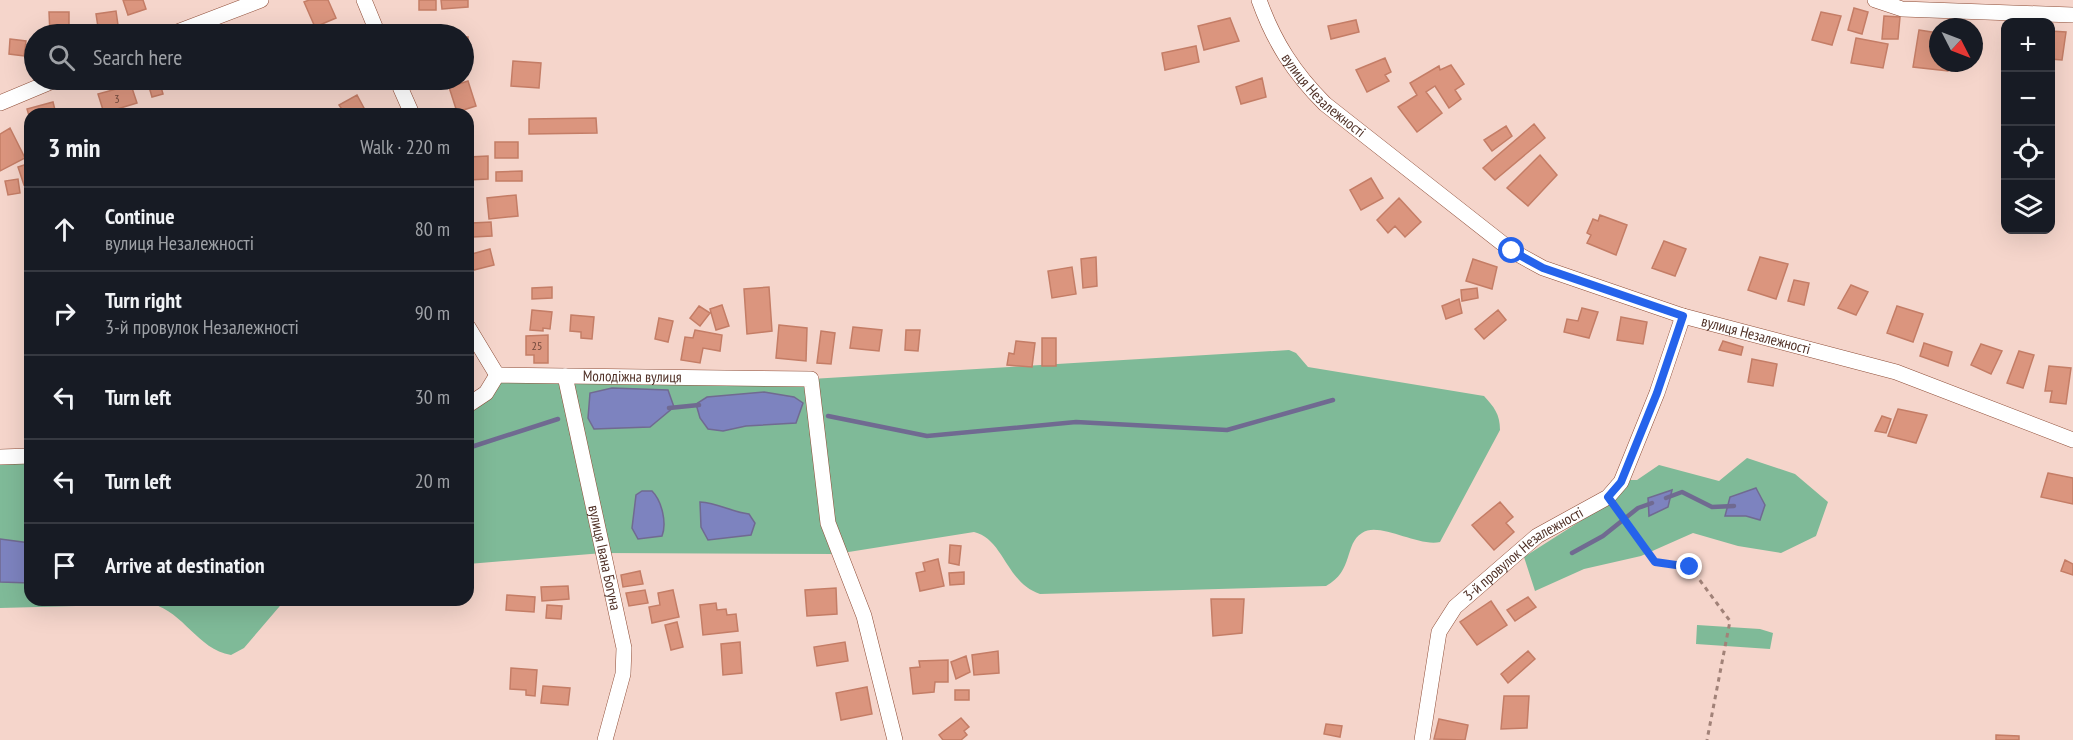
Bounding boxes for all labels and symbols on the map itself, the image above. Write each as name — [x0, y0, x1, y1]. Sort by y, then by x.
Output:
north arrow — [1929, 18, 1983, 72]
street label: вулиця Незалежності — [1278, 50, 1369, 141]
house number: 3 — [114, 91, 120, 106]
route start — [1498, 237, 1524, 263]
street label: вулиця Незалежності — [1700, 311, 1813, 358]
house number: 25 — [532, 338, 542, 353]
street label: Молодіжна вулиця — [583, 366, 682, 386]
street label: вулиця Івана Богуна — [584, 503, 626, 612]
street label: 3-й провулок Незалежності — [1459, 503, 1586, 605]
route end — [1676, 553, 1702, 579]

